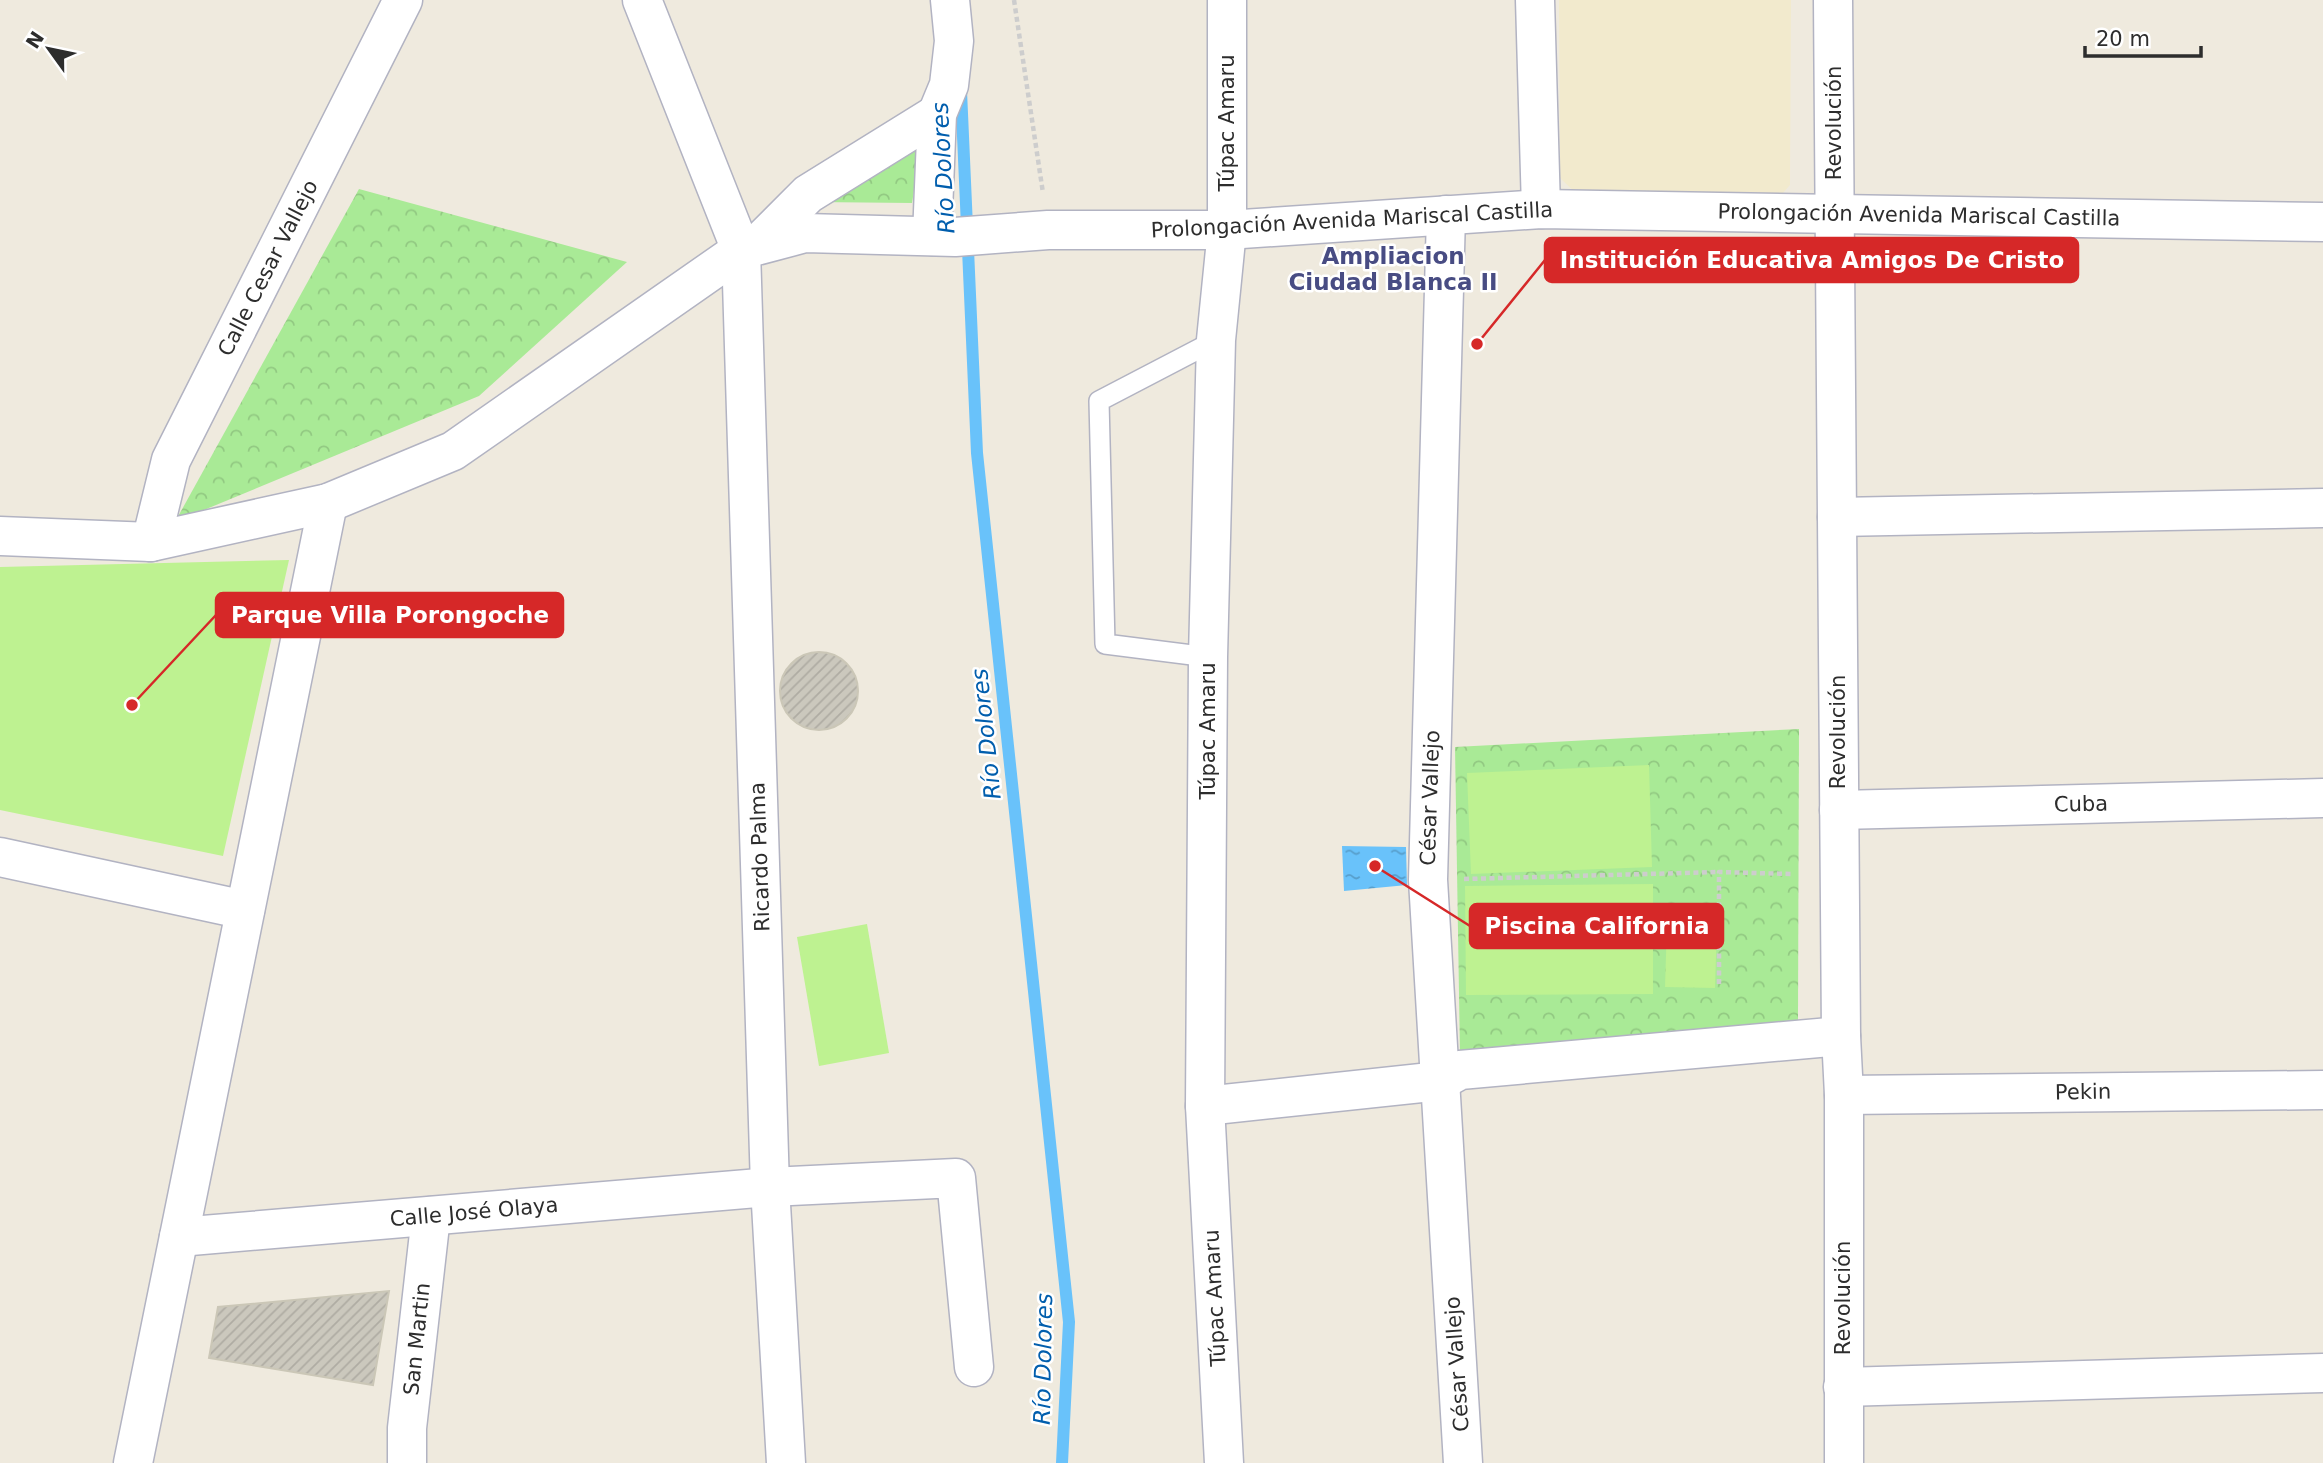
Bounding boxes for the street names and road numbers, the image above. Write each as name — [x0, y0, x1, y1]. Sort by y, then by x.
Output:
street label: Túpac Amaru — [1215, 54, 1239, 193]
street label: Revolución — [1822, 66, 1846, 180]
street label: Calle Cesar Vallejo — [213, 176, 323, 360]
street label: Prolongación Avenida Mariscal Castilla — [1150, 197, 1554, 243]
street label: Prolongación Avenida Mariscal Castilla — [1718, 199, 2120, 231]
street label: Túpac Amaru — [1196, 662, 1220, 801]
street label: Revolución — [1826, 675, 1850, 789]
street label: César Vallejo — [1416, 730, 1444, 866]
street label: Ricardo Palma — [745, 782, 775, 932]
street label: Cuba — [2054, 792, 2108, 816]
street label: Pekin — [2055, 1080, 2111, 1104]
street label: Calle José Olaya — [389, 1193, 559, 1231]
street label: Túpac Amaru — [1199, 1229, 1231, 1368]
street label: Revolución — [1831, 1241, 1855, 1355]
street label: San Martin — [399, 1281, 435, 1397]
street label: César Vallejo — [1440, 1296, 1474, 1432]

